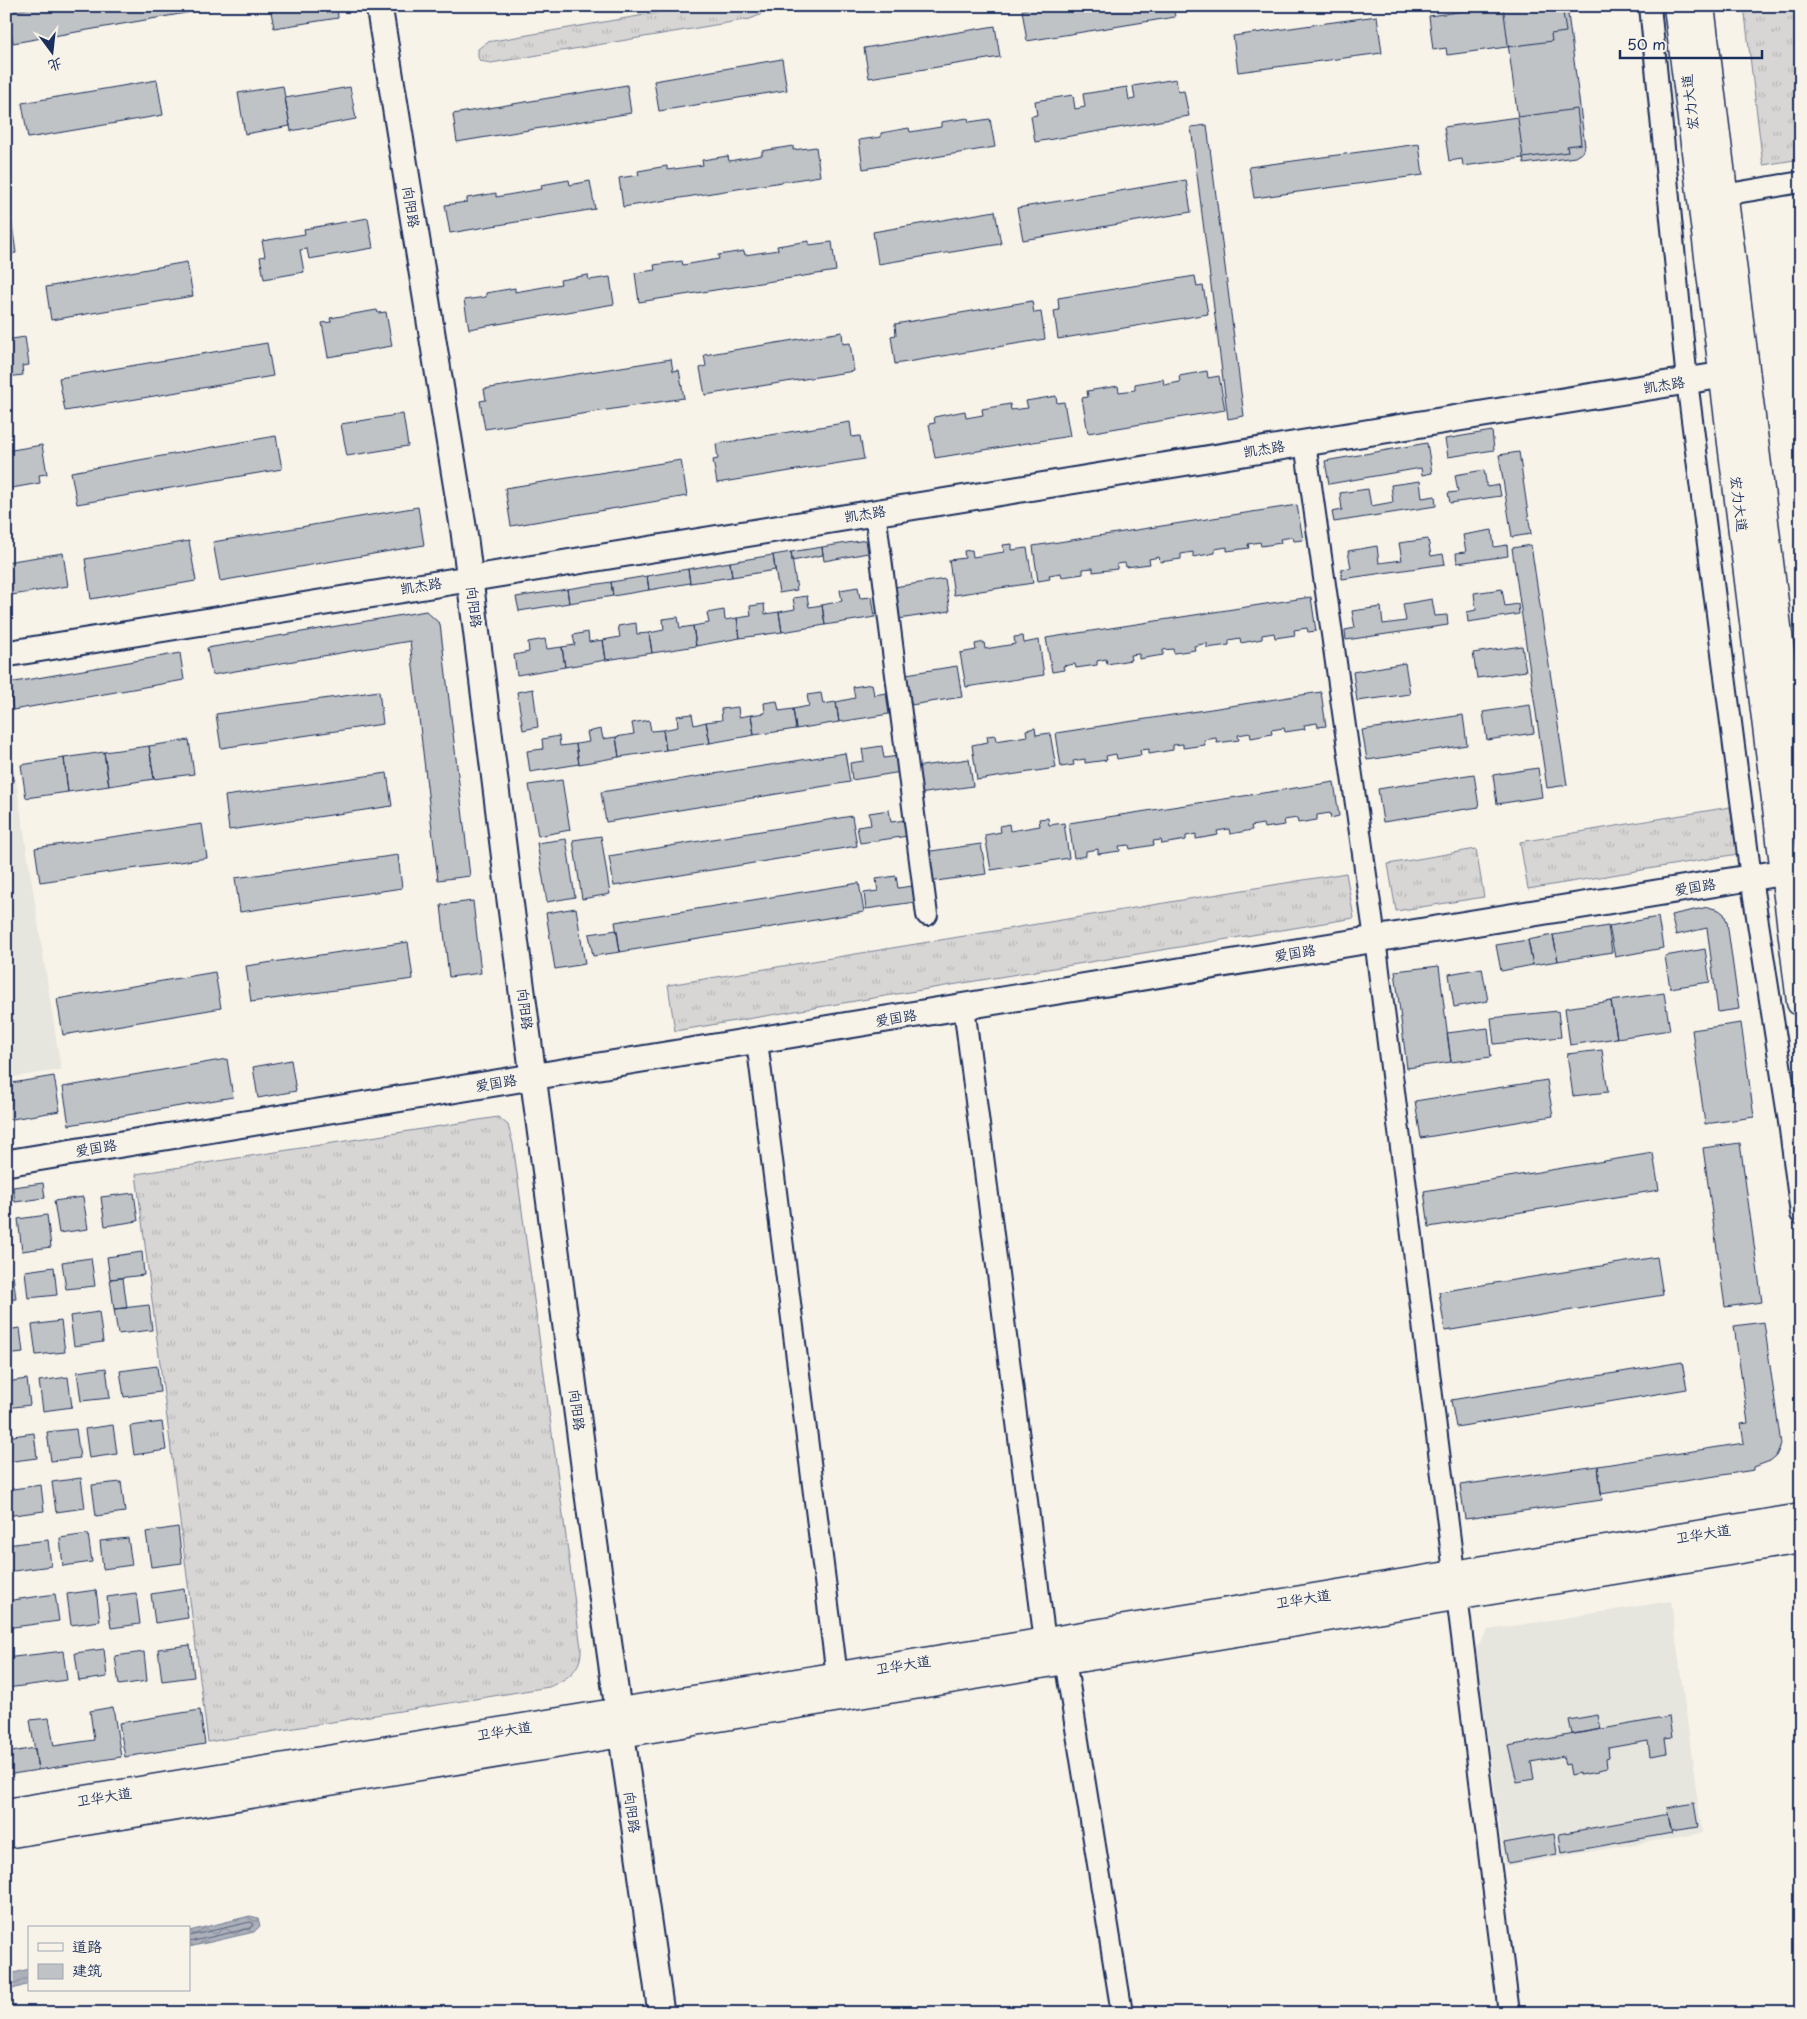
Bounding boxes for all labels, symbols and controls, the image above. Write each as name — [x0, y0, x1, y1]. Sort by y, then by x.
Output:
north arrow — [28, 28, 78, 78]
scale bar — [1620, 28, 1762, 60]
text: 50 m — [1627, 32, 1666, 55]
text: 北 — [46, 53, 65, 77]
street label: 宏力大道 — [1676, 73, 1703, 131]
street label: 向阳路 — [398, 185, 425, 229]
street label: 凯杰路 — [1642, 371, 1686, 398]
street label: 凯杰路 — [1242, 435, 1286, 462]
street label: 宏力大道 — [1726, 475, 1753, 533]
street label: 凯杰路 — [843, 500, 887, 527]
street label: 凯杰路 — [399, 572, 443, 599]
street label: 向阳路 — [462, 585, 487, 629]
street label: 爱国路 — [1673, 873, 1717, 900]
street label: 爱国路 — [1273, 939, 1317, 966]
street label: 向阳路 — [513, 987, 538, 1031]
street label: 爱国路 — [874, 1004, 918, 1031]
street label: 爱国路 — [474, 1069, 518, 1096]
street label: 爱国路 — [74, 1134, 118, 1161]
street label: 向阳路 — [565, 1388, 590, 1432]
street label: 卫华大道 — [1674, 1519, 1732, 1548]
street label: 卫华大道 — [1274, 1584, 1332, 1613]
street label: 卫华大道 — [874, 1650, 932, 1679]
street label: 卫华大道 — [475, 1716, 533, 1745]
street label: 卫华大道 — [75, 1782, 133, 1811]
street label: 向阳路 — [619, 1790, 646, 1834]
legend — [28, 1926, 190, 1992]
text: 道路 — [72, 1934, 102, 1957]
text: 建筑 — [72, 1958, 102, 1981]

